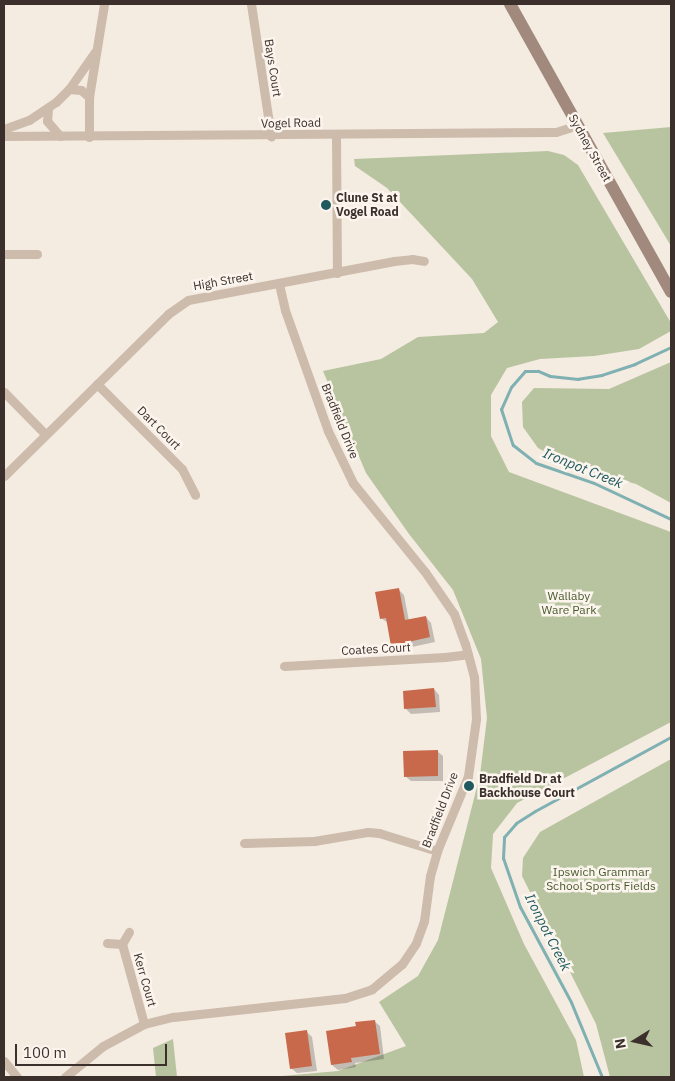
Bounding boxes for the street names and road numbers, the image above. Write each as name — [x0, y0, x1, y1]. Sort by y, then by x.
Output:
street label: Bays Court — [261, 38, 285, 98]
street label: Sydney Street — [566, 112, 614, 184]
street label: Vogel Road — [261, 115, 321, 131]
street label: High Street — [192, 269, 254, 293]
street label: Bradfield Drive — [318, 381, 362, 461]
street label: Dart Court — [134, 403, 184, 453]
street label: Coates Court — [341, 640, 411, 658]
street label: Bradfield Drive — [419, 770, 461, 850]
street label: Kerr Court — [130, 951, 160, 1009]

